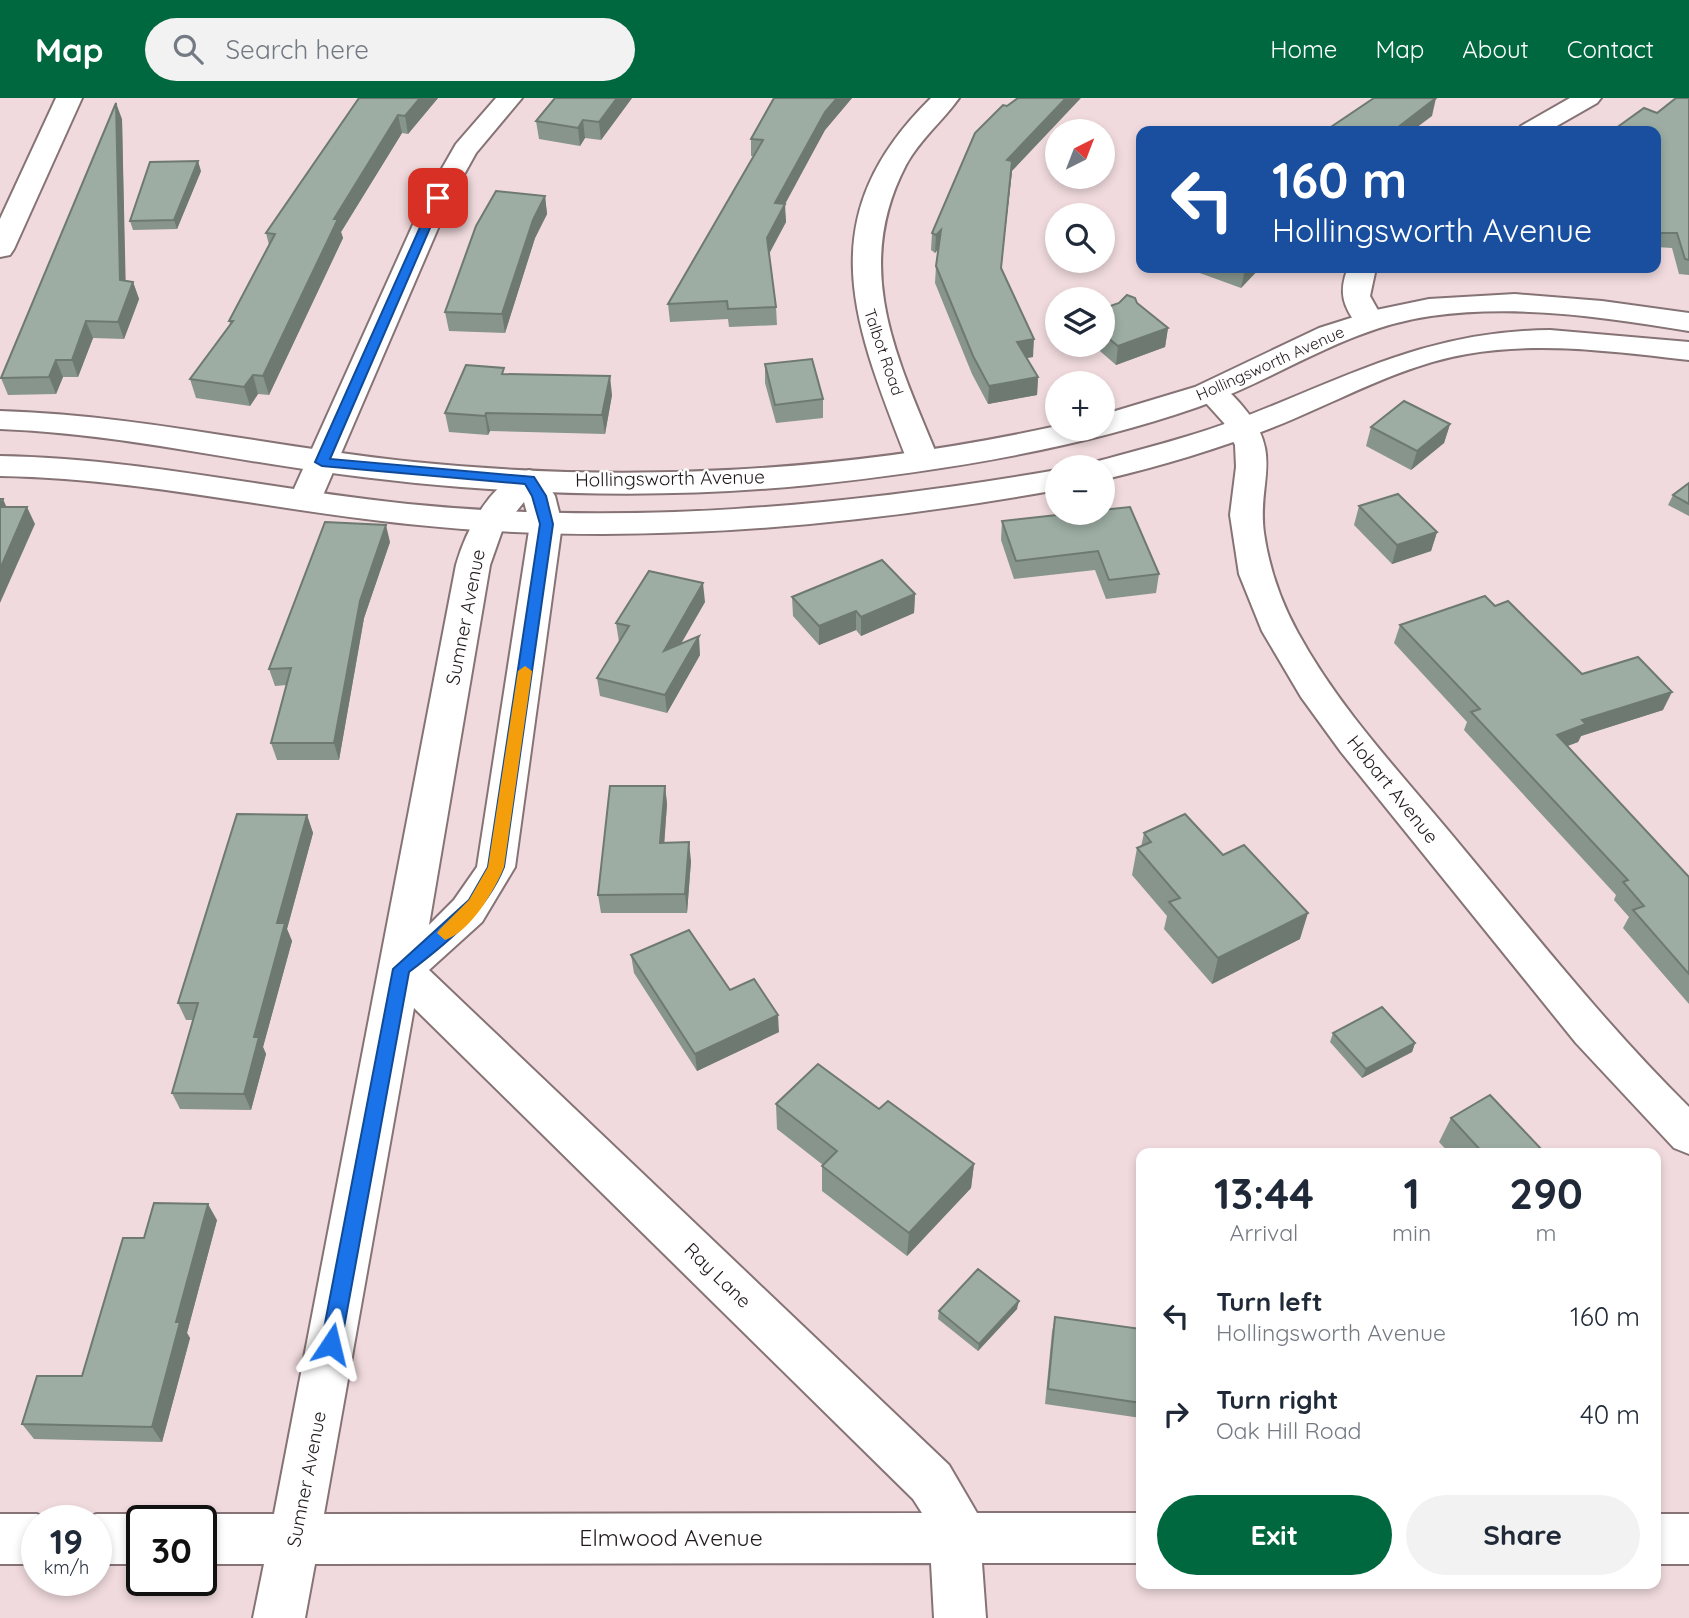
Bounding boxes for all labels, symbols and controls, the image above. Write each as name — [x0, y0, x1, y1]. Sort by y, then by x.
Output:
search box — [145, 18, 635, 81]
text: Map — [35, 29, 103, 70]
icon: search — [169, 30, 207, 68]
text: Search here — [225, 33, 369, 66]
text: Home — [1270, 34, 1337, 64]
text: Map — [1375, 34, 1424, 64]
text: About — [1462, 34, 1529, 64]
text: Contact — [1567, 34, 1654, 64]
north arrow — [1045, 119, 1115, 189]
map controls — [1045, 119, 1115, 525]
text: 160 m — [1272, 149, 1407, 210]
icon: left — [1157, 154, 1248, 245]
pin — [408, 168, 468, 228]
icon: arrive — [419, 179, 457, 217]
button: search — [1045, 203, 1115, 273]
text: Hollingsworth Avenue — [1272, 210, 1592, 250]
button: layers — [1045, 287, 1115, 357]
street label: Talbot Road — [860, 306, 908, 398]
street label: Hollingsworth Avenue — [1193, 321, 1347, 405]
button: + — [1045, 371, 1115, 441]
button: − — [1045, 455, 1115, 525]
street label: Hollingsworth Avenue — [575, 464, 765, 492]
street label: Sumner Avenue — [440, 547, 490, 687]
street label: Hobart Avenue — [1342, 730, 1444, 848]
text: 13:44 — [1214, 1167, 1314, 1220]
text: 1 — [1403, 1167, 1420, 1220]
text: 290 — [1509, 1167, 1583, 1220]
text: Arrival — [1230, 1218, 1298, 1247]
text: min — [1392, 1218, 1431, 1247]
text: m — [1536, 1218, 1557, 1247]
street label: Ray Lane — [680, 1237, 756, 1313]
text: Turn left — [1216, 1285, 1323, 1318]
icon: left — [1157, 1297, 1195, 1335]
text: 160 m — [1570, 1300, 1640, 1333]
position arrow — [294, 1307, 368, 1381]
text: Hollingsworth Avenue — [1216, 1318, 1446, 1347]
text: Turn right — [1216, 1383, 1338, 1416]
icon: right — [1157, 1395, 1195, 1433]
text: 40 m — [1580, 1398, 1640, 1431]
street label: Sumner Avenue — [281, 1409, 331, 1549]
text: Oak Hill Road — [1216, 1416, 1362, 1445]
button: Exit — [1157, 1495, 1392, 1575]
button: Share — [1406, 1495, 1640, 1575]
speed limit sign: 30 — [126, 1505, 217, 1596]
text: 19 — [50, 1519, 83, 1563]
street label: Elmwood Avenue — [579, 1523, 763, 1552]
text: km/h — [44, 1556, 89, 1579]

